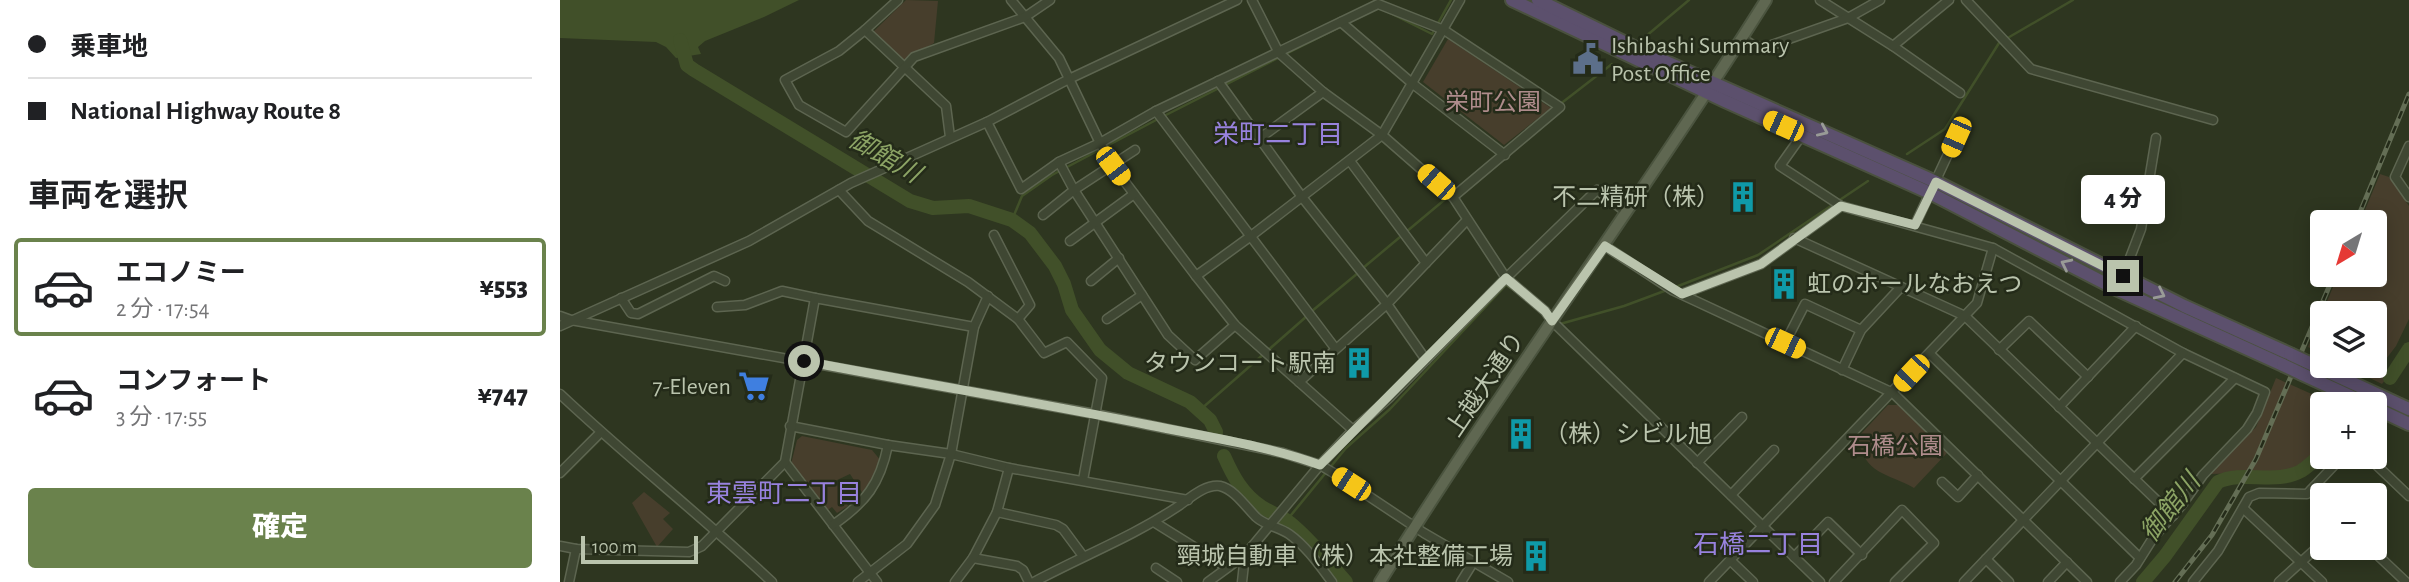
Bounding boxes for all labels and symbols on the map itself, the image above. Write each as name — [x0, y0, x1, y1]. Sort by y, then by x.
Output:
place label: Ishibashi Summary Post Office — [1611, 34, 1789, 86]
public building icon: Ishibashi Summary Post Office — [1571, 42, 1605, 76]
park label: 栄町公園 — [1445, 90, 1541, 115]
car — [1760, 108, 1807, 144]
car — [1938, 114, 1975, 160]
district label: 栄町二丁目 — [1213, 121, 1343, 148]
one-way arrow — [1816, 123, 1828, 137]
water label: 御館川 — [844, 125, 928, 189]
car — [1092, 143, 1135, 189]
car — [1414, 160, 1459, 204]
callout: 4 分 — [2081, 174, 2165, 224]
building icon: 不二精研（株） — [1726, 180, 1760, 214]
place label: 不二精研（株） — [1552, 184, 1720, 210]
north arrow — [2310, 210, 2387, 287]
one-way arrow — [2061, 258, 2073, 272]
route end — [2107, 260, 2139, 292]
building icon: 虹のホールなおえつ — [1767, 267, 1801, 301]
place label: 虹のホールなおえつ — [1807, 271, 2022, 297]
one-way arrow — [2153, 285, 2165, 299]
car — [1762, 325, 1809, 361]
street label: 上越大通り — [1441, 327, 1529, 441]
route start — [788, 345, 820, 377]
building icon: タウンコート駅南 — [1342, 346, 1376, 380]
place label: タウンコート駅南 — [1144, 350, 1336, 376]
car — [1889, 350, 1934, 396]
supermarket icon: 7-Eleven — [737, 369, 771, 403]
place label: 7-Eleven — [653, 375, 731, 399]
building icon: （株）シビル旭 — [1504, 417, 1538, 451]
place label: （株）シビル旭 — [1544, 421, 1712, 447]
park label: 石橋公園 — [1847, 433, 1943, 459]
car — [1328, 464, 1375, 504]
water label: 御館川 — [2136, 466, 2207, 546]
district label: 東雲町二丁目 — [706, 480, 862, 507]
district label: 石橋二丁目 — [1693, 531, 1823, 558]
scale bar — [581, 533, 698, 565]
building icon: 頸城自動車（株）本社整備工場 — [1519, 539, 1553, 573]
place label: 頸城自動車（株）本社整備工場 — [1177, 543, 1513, 569]

